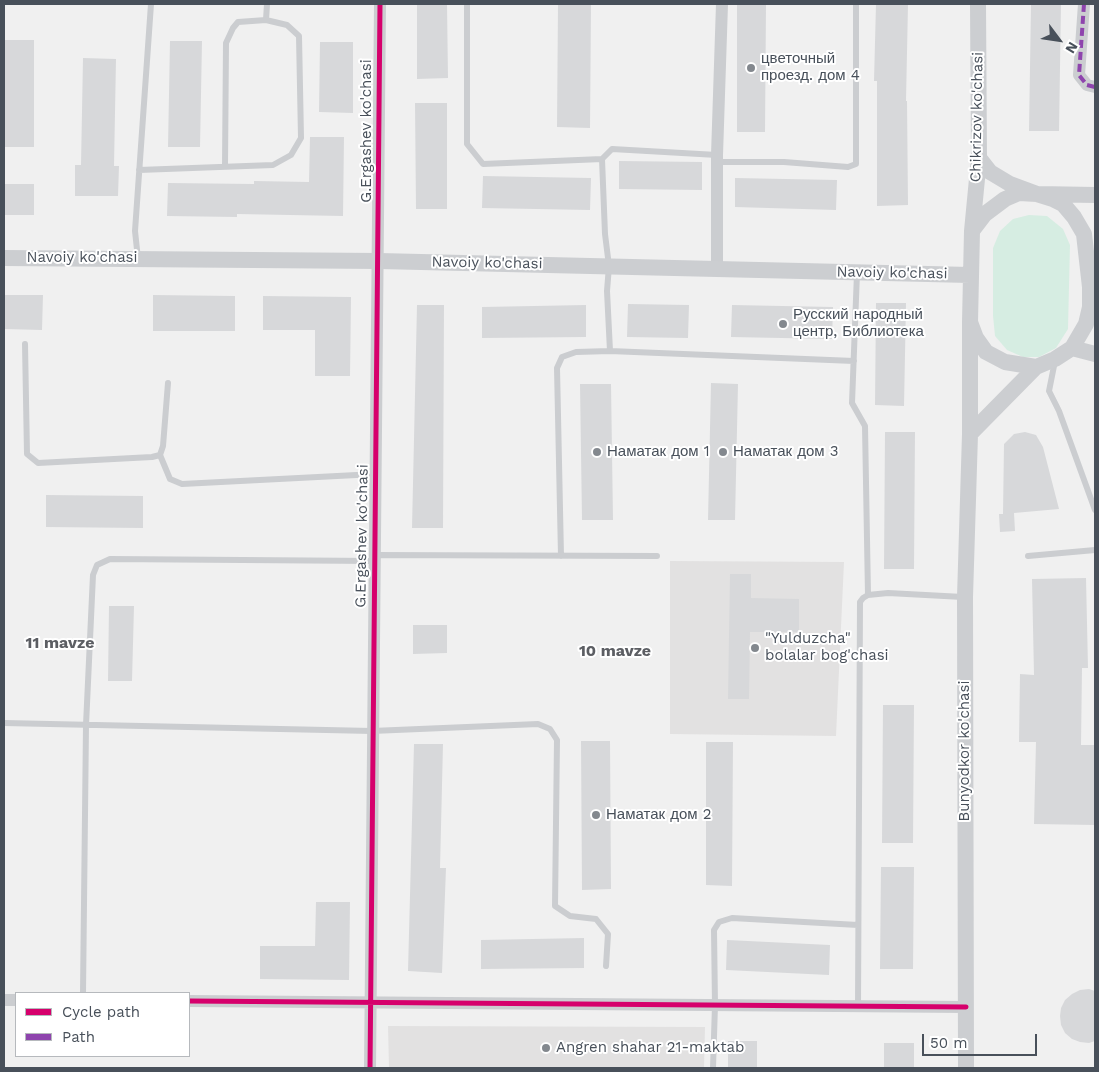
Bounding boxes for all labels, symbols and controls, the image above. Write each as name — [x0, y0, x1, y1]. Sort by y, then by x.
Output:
north arrow — [1034, 15, 1084, 65]
text: N — [1062, 39, 1081, 56]
place label: цветочный проезд. дом 4 — [761, 50, 860, 85]
street label: Chikrizov ko'chasi — [967, 52, 987, 182]
street label: G.Ergashev ko'chasi — [358, 59, 376, 203]
marker: цветочный проезд. дом 4 — [745, 62, 757, 74]
street label: Navoiy ko'chasi — [26, 249, 138, 267]
street label: Navoiy ko'chasi — [431, 253, 543, 273]
street label: Navoiy ko'chasi — [836, 263, 948, 283]
place label: Русский народный центр, Библиотека — [793, 306, 924, 341]
marker: Русский народный центр, Библиотека — [777, 318, 789, 330]
place label: Наматак дом 1 — [607, 443, 710, 461]
place label: Наматак дом 3 — [733, 443, 838, 461]
marker: Наматак дом 1 — [591, 446, 603, 458]
marker: Наматак дом 3 — [717, 446, 729, 458]
street label: G.Ergashev ko'chasi — [352, 464, 372, 608]
place label: "Yulduzcha" bolalar bog'chasi — [765, 630, 889, 665]
district label: 11 mavze — [26, 633, 94, 653]
district label: 10 mavze — [579, 641, 651, 661]
marker: "Yulduzcha" bolalar bog'chasi — [749, 642, 761, 654]
street label: Bunyodkor ko'chasi — [956, 681, 974, 821]
place label: Наматак дом 2 — [606, 806, 711, 824]
marker: Наматак дом 2 — [590, 809, 602, 821]
legend — [15, 992, 190, 1057]
text: Cycle path — [62, 1003, 140, 1021]
scale bar — [924, 1024, 1039, 1056]
text: Path — [62, 1028, 95, 1046]
text: 50 m — [930, 1034, 967, 1052]
place label: Angren shahar 21-maktab — [556, 1039, 745, 1057]
marker: Angren shahar 21-maktab — [540, 1042, 552, 1054]

